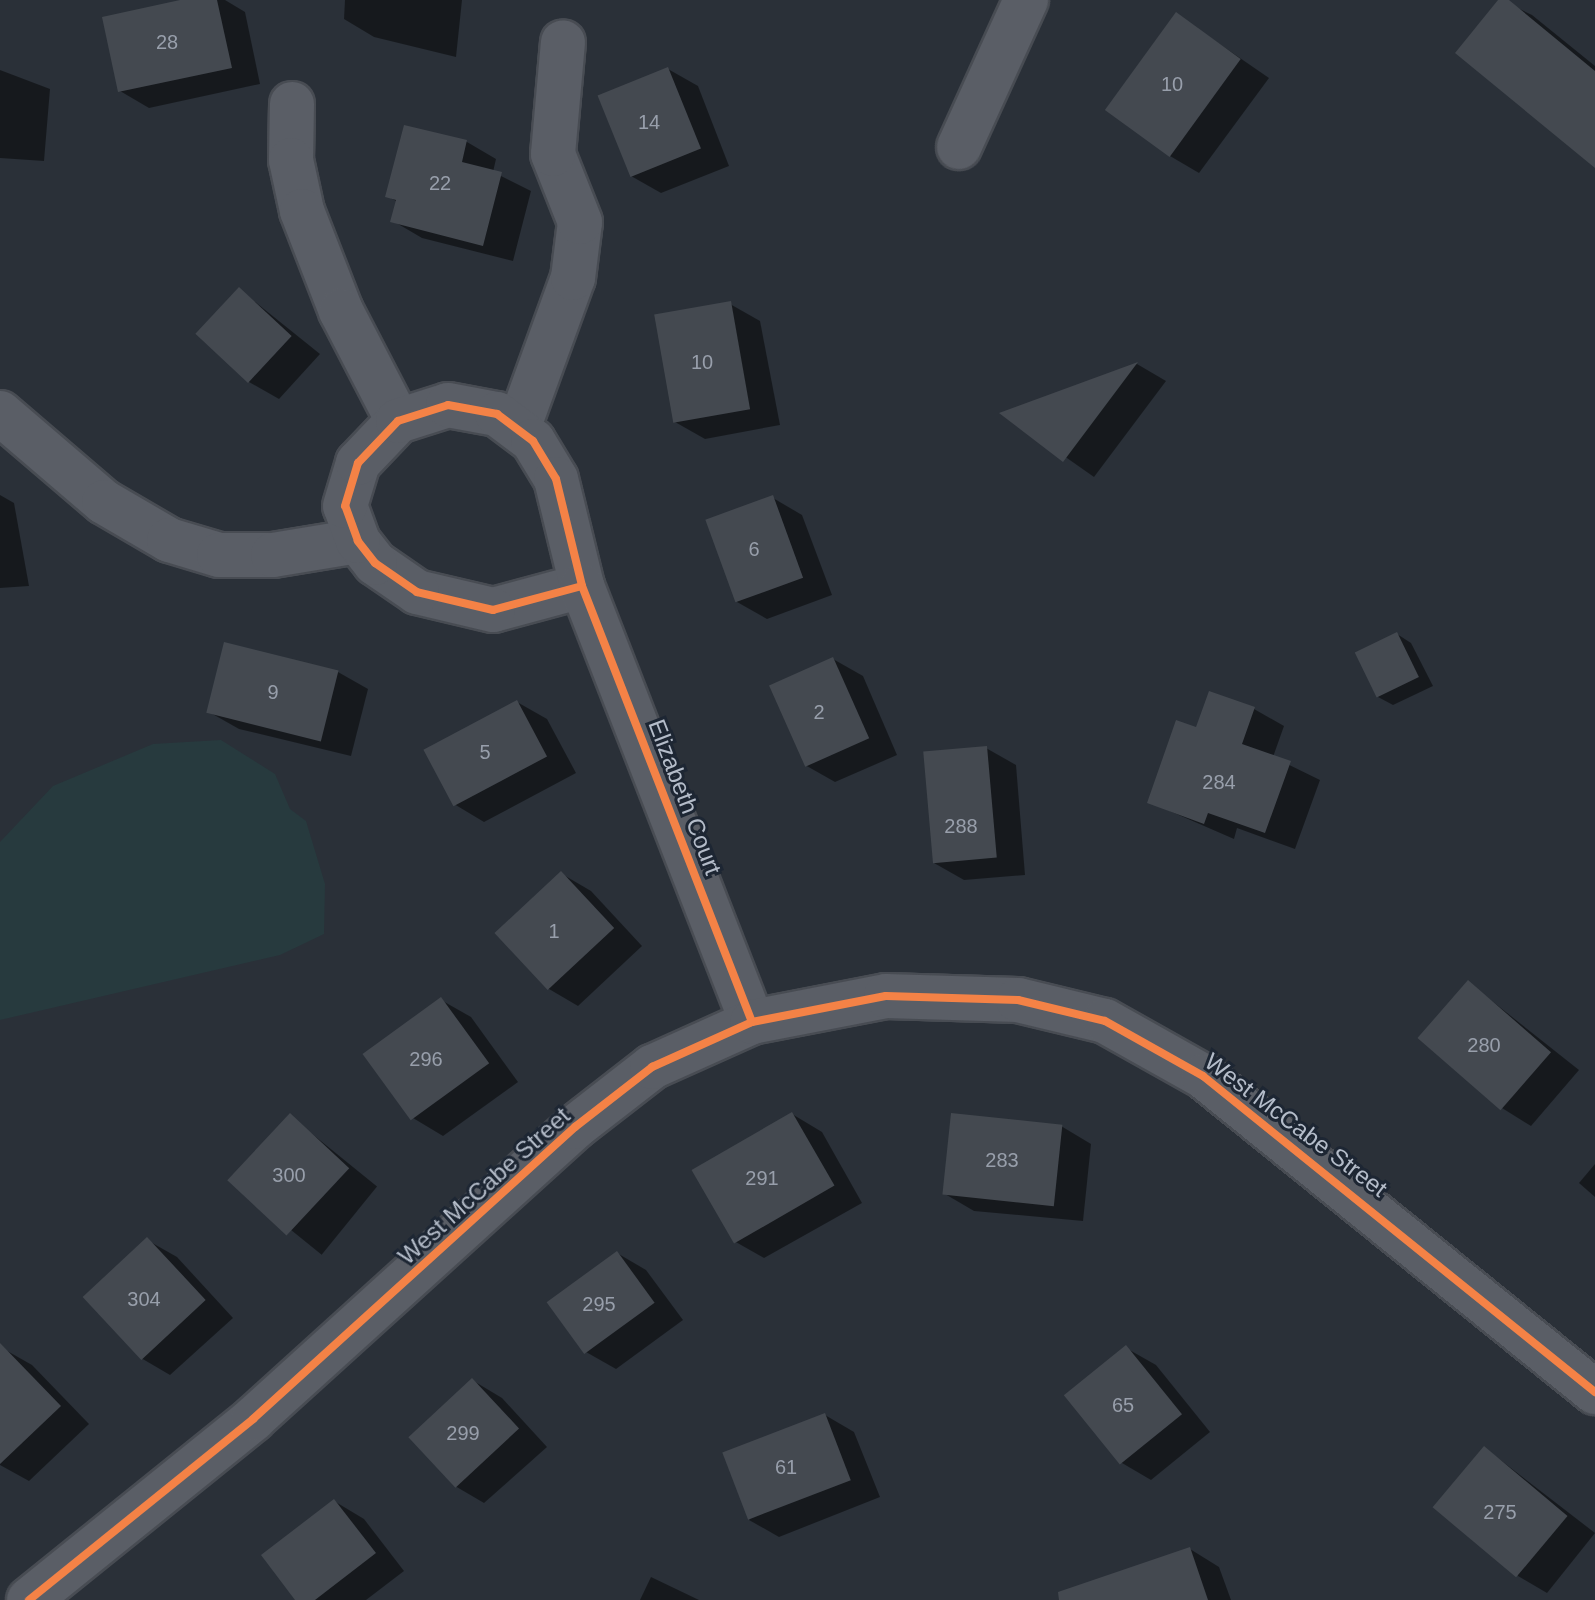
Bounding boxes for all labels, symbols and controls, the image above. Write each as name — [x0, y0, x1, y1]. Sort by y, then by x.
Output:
house number: 28 — [156, 30, 178, 54]
house number: 10 — [1161, 72, 1183, 96]
house number: 14 — [638, 110, 660, 134]
house number: 22 — [429, 171, 451, 195]
house number: 10 — [691, 350, 713, 374]
house number: 6 — [748, 537, 760, 561]
house number: 9 — [267, 680, 279, 704]
house number: 2 — [813, 700, 825, 724]
street label: Elizabeth Court — [642, 715, 728, 879]
house number: 5 — [479, 740, 491, 764]
house number: 284 — [1202, 770, 1236, 794]
house number: 288 — [944, 814, 978, 838]
house number: 1 — [548, 919, 560, 943]
house number: 280 — [1467, 1033, 1501, 1057]
house number: 296 — [409, 1047, 443, 1071]
street label: West McCabe Street — [1199, 1047, 1393, 1203]
street label: West McCabe Street — [392, 1101, 576, 1271]
house number: 283 — [985, 1148, 1019, 1172]
house number: 300 — [272, 1163, 306, 1187]
house number: 291 — [745, 1166, 779, 1190]
house number: 304 — [127, 1287, 161, 1311]
house number: 295 — [582, 1292, 616, 1316]
house number: 65 — [1112, 1393, 1134, 1417]
house number: 299 — [446, 1421, 480, 1445]
house number: 61 — [775, 1455, 797, 1479]
house number: 275 — [1483, 1500, 1517, 1524]

